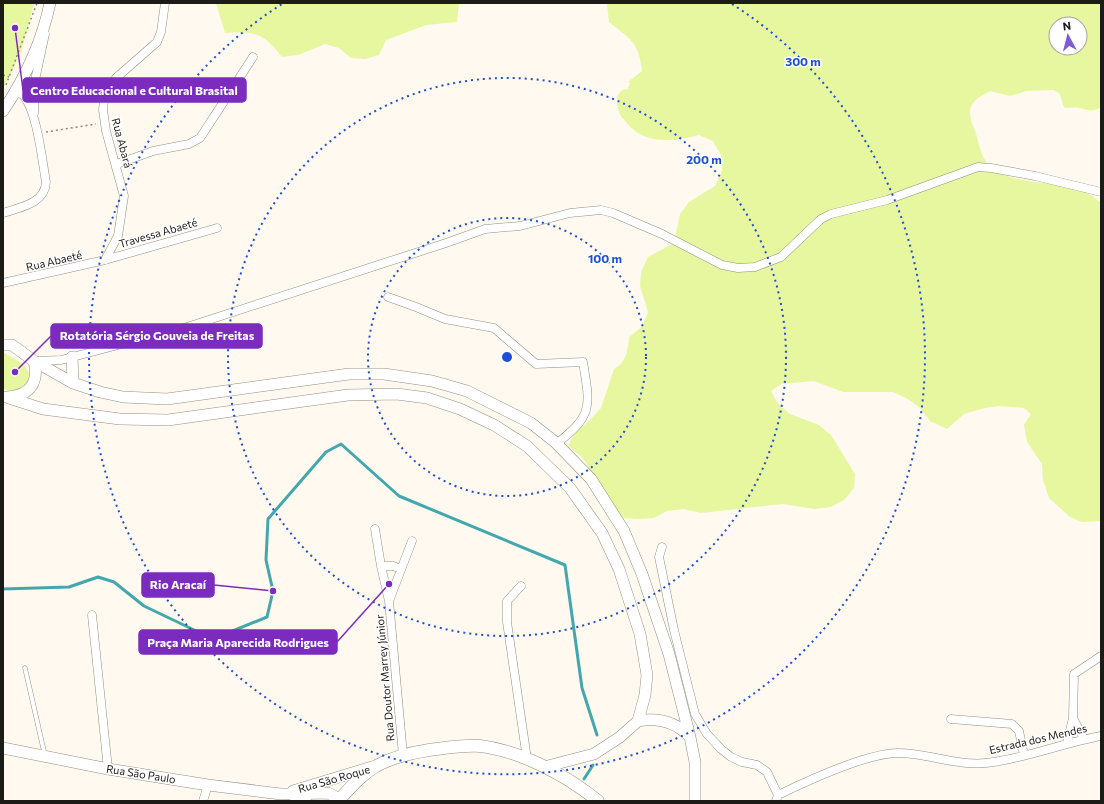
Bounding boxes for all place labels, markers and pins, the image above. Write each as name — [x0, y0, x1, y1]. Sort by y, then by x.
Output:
callout: Centro Educacional e Cultural Brasital — [23, 78, 246, 102]
callout: Rotatória Sérgio Gouveia de Freitas — [51, 324, 262, 348]
centre of rings — [500, 350, 514, 364]
callout: Rio Aracaí — [142, 573, 214, 597]
callout: Praça Maria Aparecida Rodrigues — [139, 630, 337, 654]

